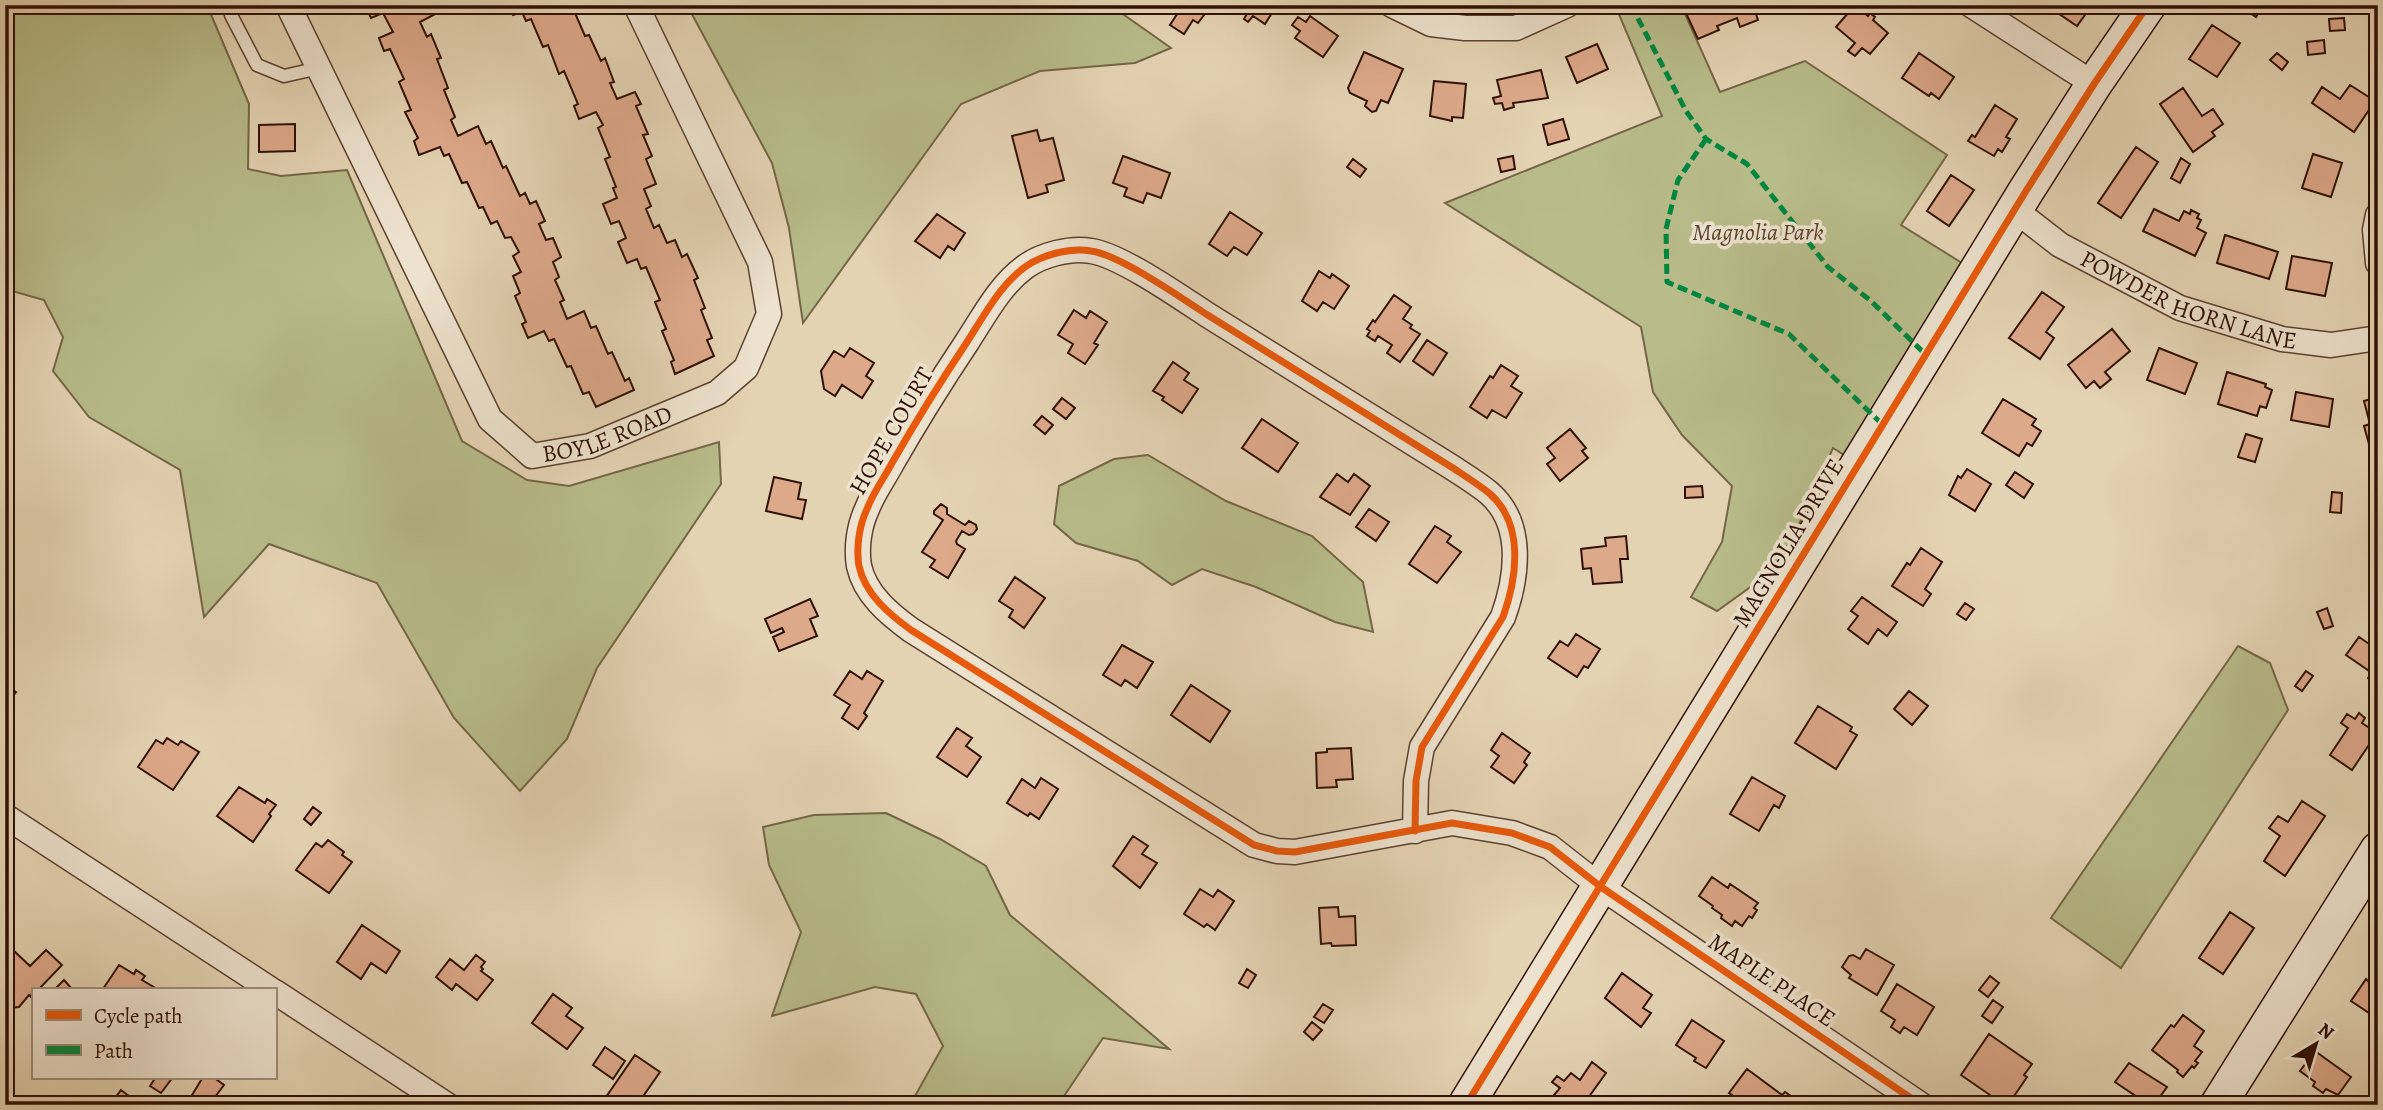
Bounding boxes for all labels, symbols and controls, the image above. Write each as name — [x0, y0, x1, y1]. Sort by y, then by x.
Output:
park label: Magnolia Park — [1692, 216, 1824, 248]
street label: POWDER HORN LANE — [2075, 243, 2299, 357]
street label: HOPE COURT — [842, 361, 940, 501]
street label: BOYLE ROAD — [540, 398, 677, 470]
street label: MAGNOLIA DRIVE — [1725, 453, 1851, 633]
street label: MAPLE PLACE — [1702, 926, 1842, 1034]
legend — [32, 988, 276, 1078]
text: Cycle path — [94, 1002, 183, 1030]
north arrow — [2282, 1009, 2352, 1078]
text: N — [2312, 1017, 2339, 1046]
text: Path — [94, 1037, 133, 1065]

